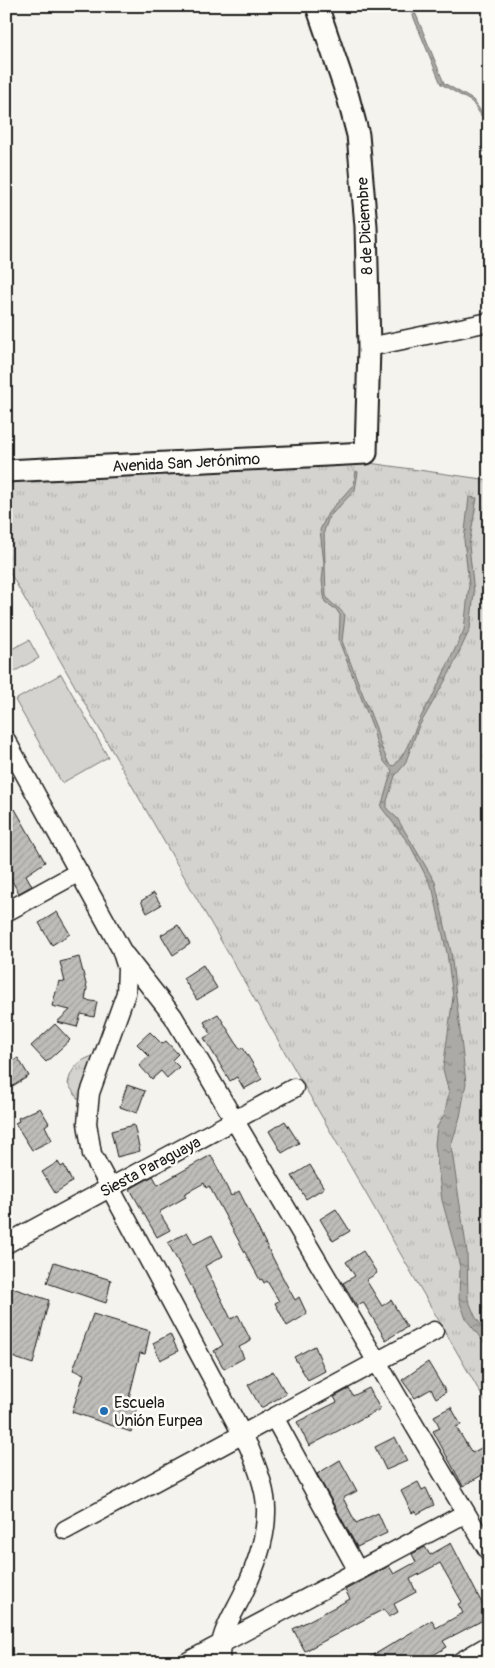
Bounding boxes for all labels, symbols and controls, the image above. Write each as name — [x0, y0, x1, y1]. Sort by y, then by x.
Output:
street label: 8 de Diciembre — [352, 176, 378, 275]
street label: Avenida San Jerónimo — [112, 449, 261, 477]
street label: Siesta Paraguaya — [97, 1132, 204, 1202]
place label: Escuela Unión Eurpea — [114, 1393, 203, 1431]
marker: Escuela Unión Eurpea — [98, 1405, 110, 1417]

